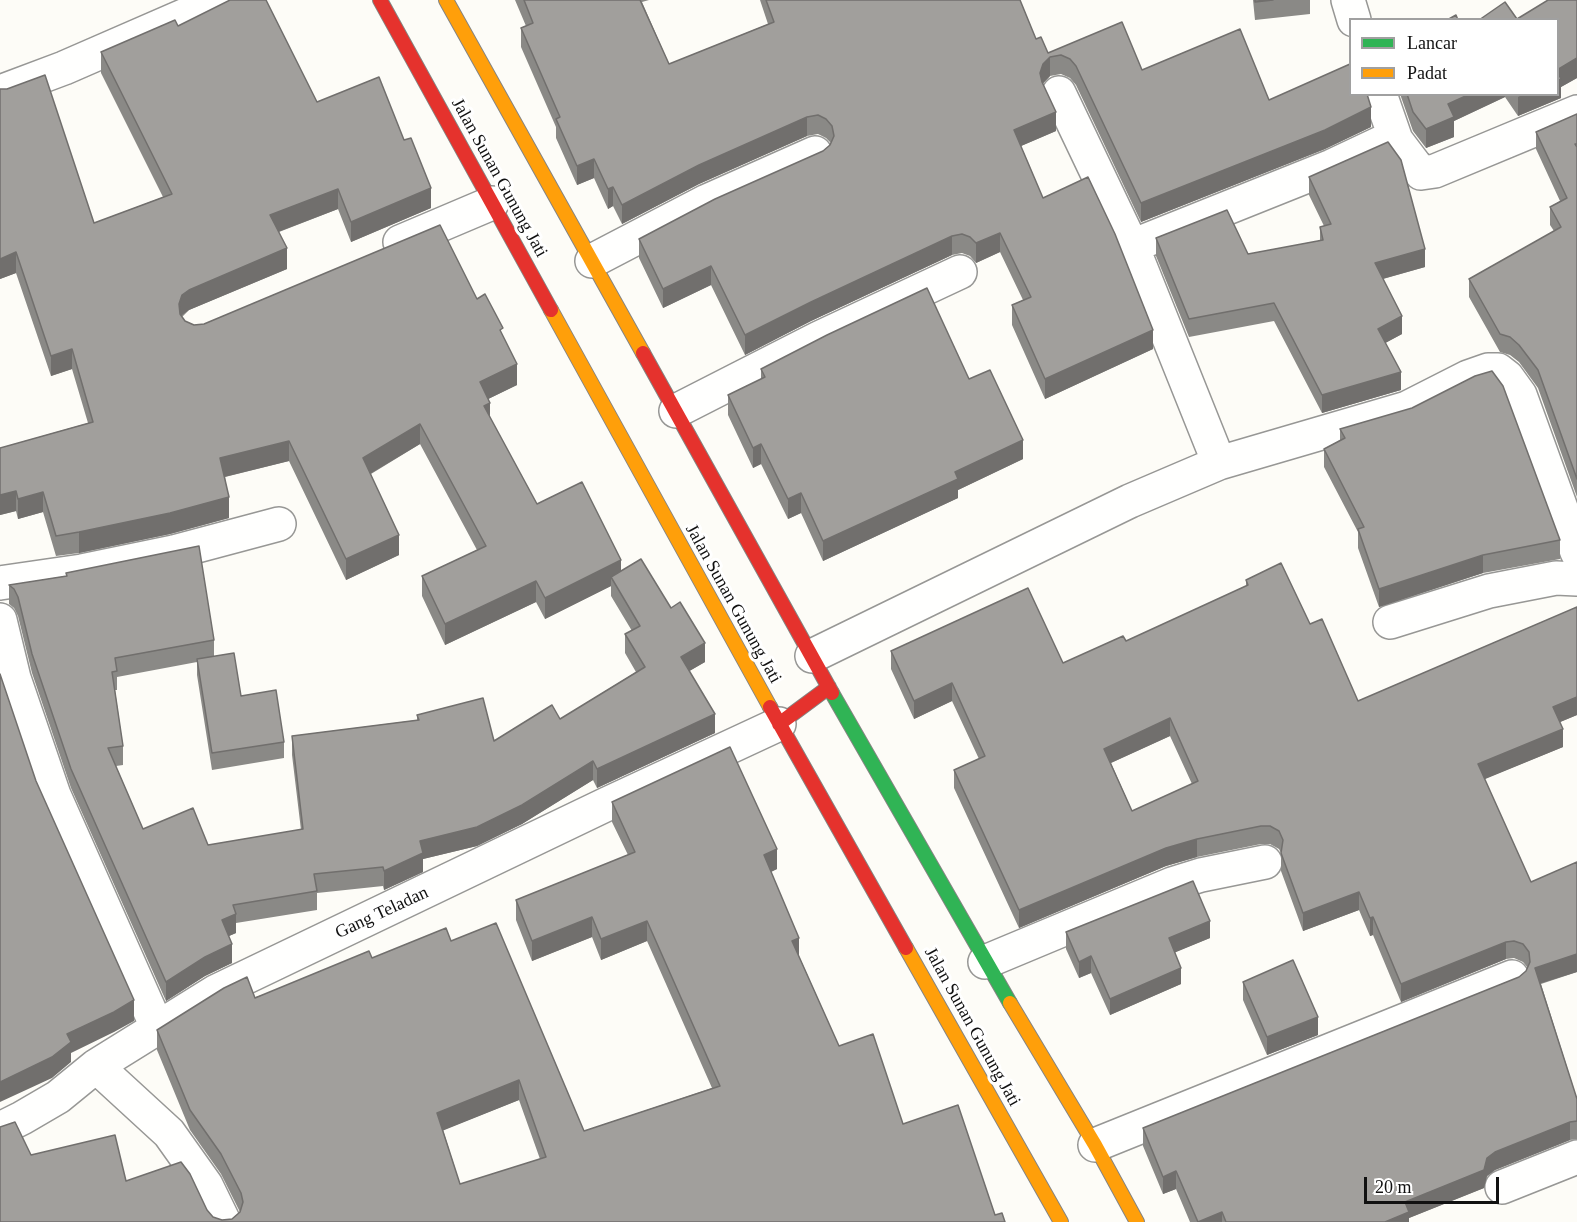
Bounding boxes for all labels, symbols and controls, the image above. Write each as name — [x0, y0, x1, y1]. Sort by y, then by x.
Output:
legend — [1349, 18, 1559, 96]
text: Lancar — [1407, 33, 1457, 53]
text: Padat — [1407, 63, 1447, 83]
street label: Jalan Sunan Gunung Jati — [446, 95, 552, 261]
street label: Jalan Sunan Gunung Jati — [680, 521, 786, 687]
street label: Gang Teladan — [332, 882, 432, 944]
street label: Jalan Sunan Gunung Jati — [919, 944, 1025, 1110]
scale bar — [1367, 1165, 1502, 1203]
text: 20 m — [1375, 1177, 1412, 1197]

